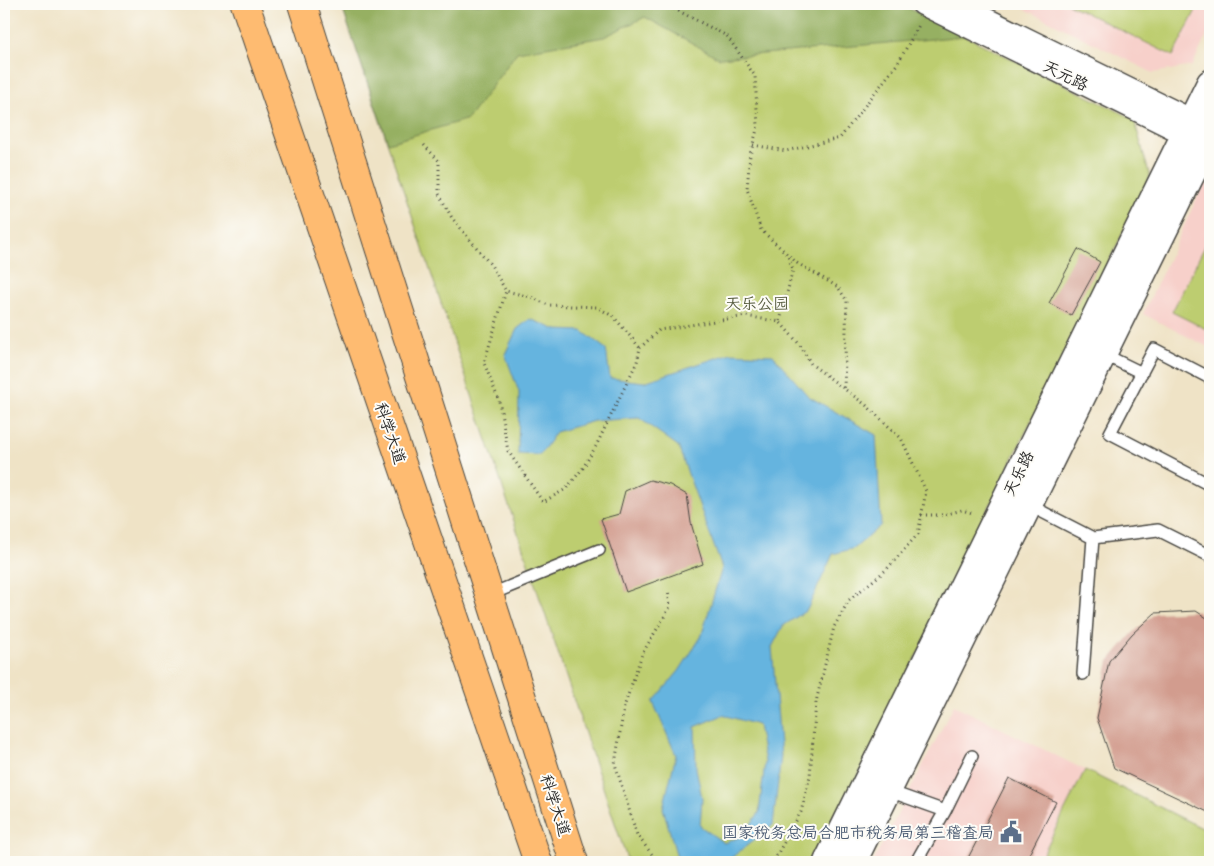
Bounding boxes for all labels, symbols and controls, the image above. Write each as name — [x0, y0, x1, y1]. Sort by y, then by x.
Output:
street label: 天元路 — [1039, 57, 1091, 97]
park label: 天乐公园 — [725, 296, 789, 316]
street label: 科学大道 — [368, 400, 408, 467]
street label: 天乐路 — [1000, 448, 1040, 500]
street label: 科学大道 — [534, 772, 573, 839]
public building icon: 国家税务总局合肥市税务局第三稽查局 — [998, 819, 1024, 845]
place label: 国家税务总局合肥市税务局第三稽查局 — [722, 824, 994, 845]

